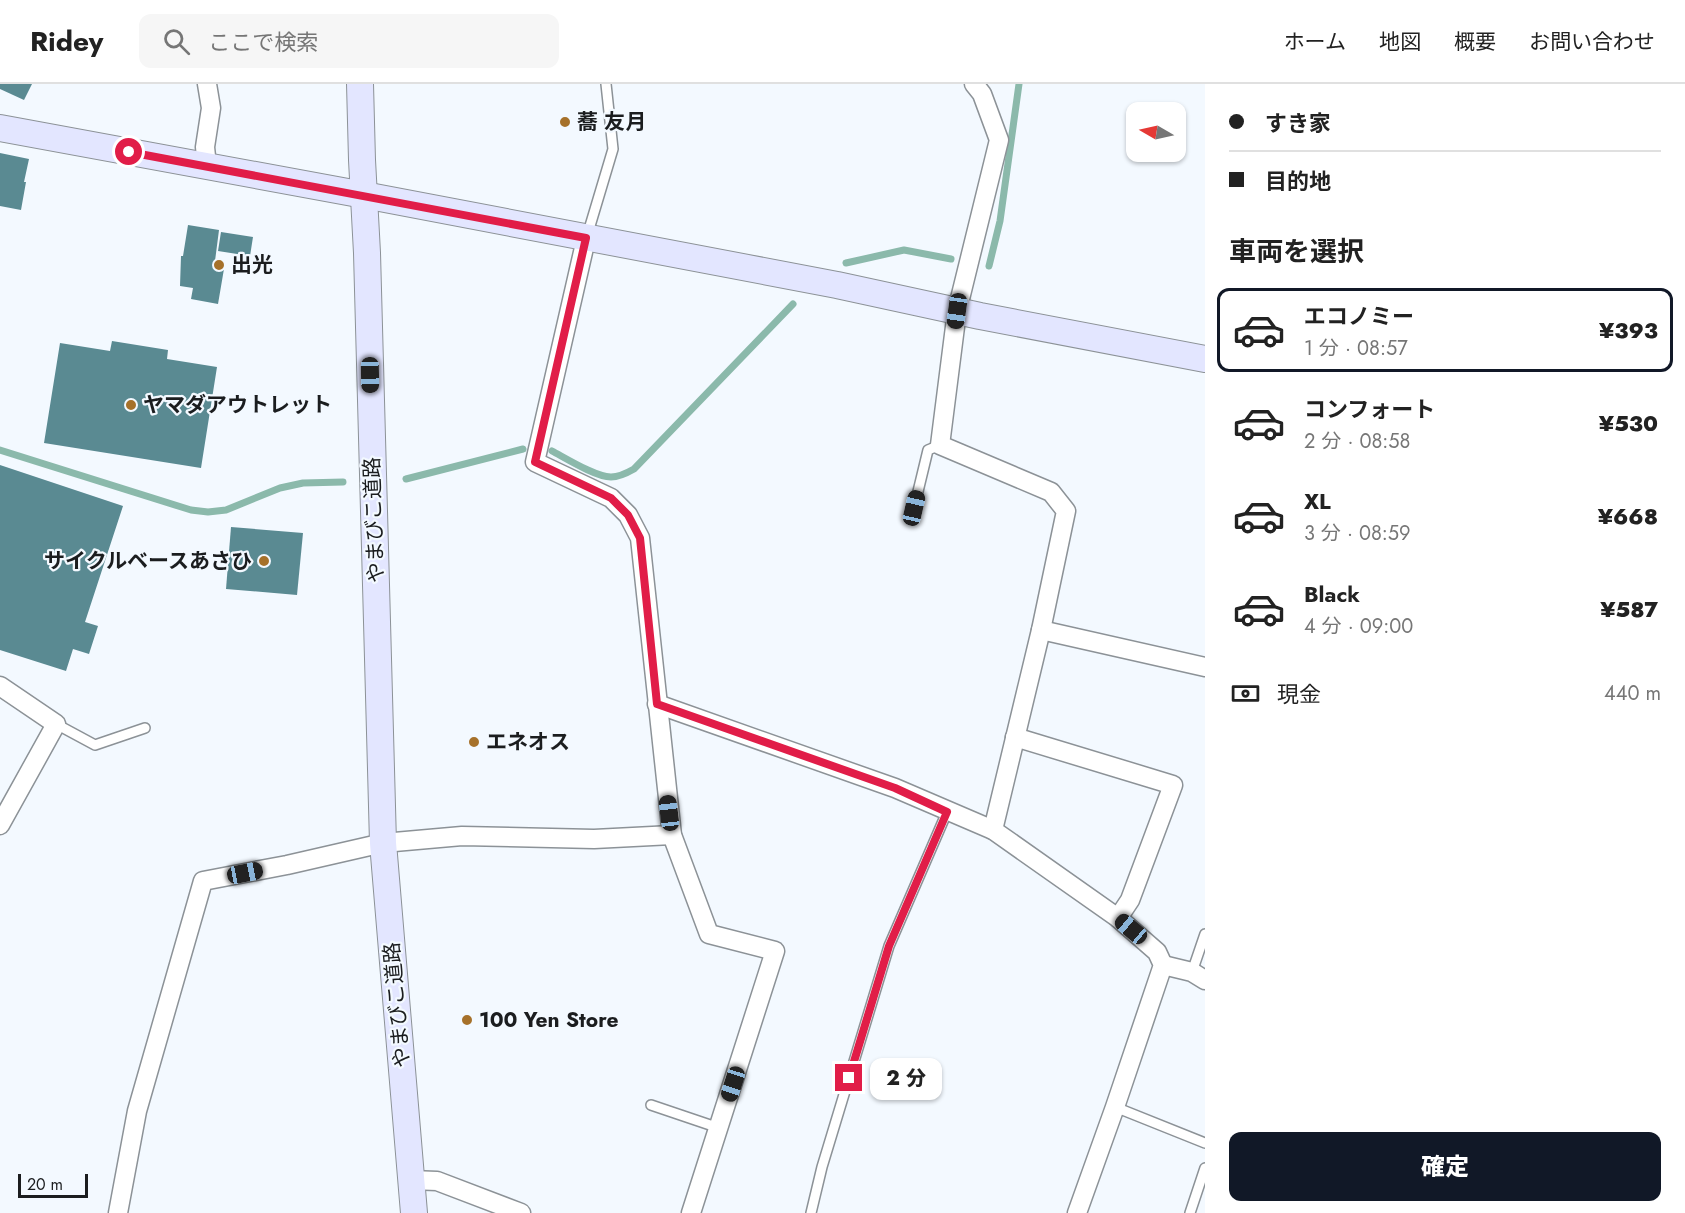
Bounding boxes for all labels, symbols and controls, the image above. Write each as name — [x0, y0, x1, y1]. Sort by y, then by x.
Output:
search box — [139, 14, 559, 68]
text: Ridey — [30, 21, 103, 62]
icon: search — [160, 25, 193, 58]
text: ここで検索 — [208, 26, 318, 58]
text: ホーム — [1284, 27, 1346, 57]
text: 地図 — [1379, 27, 1421, 57]
text: 概要 — [1454, 27, 1496, 57]
text: お問い合わせ — [1529, 27, 1655, 57]
north arrow — [1126, 102, 1186, 162]
map controls — [1126, 102, 1186, 162]
place label: 蕎 友月 — [577, 107, 646, 137]
text: すき家 — [1265, 107, 1331, 139]
marker: 蕎 友月 — [558, 115, 572, 129]
route start — [115, 138, 142, 165]
text: 目的地 — [1265, 165, 1331, 197]
text: 車両を選択 — [1229, 232, 1364, 271]
place label: 出光 — [231, 250, 273, 280]
marker: 出光 — [212, 258, 226, 272]
car — [946, 292, 968, 330]
text: エコノミー — [1304, 300, 1414, 332]
icon: car — [1232, 303, 1286, 357]
text: ¥393 — [1599, 314, 1658, 346]
text: 1 分 · 08:57 — [1304, 334, 1408, 363]
car — [361, 357, 379, 393]
place label: ヤマダアウトレット — [143, 390, 332, 420]
text: コンフォート — [1304, 393, 1435, 425]
icon: car — [1232, 396, 1286, 450]
marker: ヤマダアウトレット — [124, 398, 138, 412]
text: ¥530 — [1599, 407, 1658, 439]
text: 2 分 · 08:58 — [1304, 427, 1411, 456]
street label: やまびこ道路 — [357, 457, 391, 583]
text: XL — [1304, 485, 1331, 517]
car — [901, 488, 927, 528]
icon: car — [1232, 489, 1286, 543]
text: ¥668 — [1598, 500, 1658, 532]
text: 3 分 · 08:59 — [1304, 519, 1411, 548]
place label: サイクルベースあさひ — [44, 546, 252, 576]
marker: サイクルベースあさひ — [257, 554, 271, 568]
text: Black — [1304, 578, 1360, 610]
icon: car — [1232, 582, 1286, 636]
text: ¥587 — [1600, 593, 1658, 625]
text: 4 分 · 09:00 — [1304, 612, 1413, 641]
icon: cash — [1229, 677, 1262, 710]
text: 現金 — [1277, 678, 1321, 710]
text: 440 m — [1604, 679, 1661, 708]
place label: エネオス — [486, 727, 570, 757]
marker: エネオス — [467, 735, 481, 749]
car — [658, 794, 680, 832]
car — [226, 861, 264, 885]
car — [1111, 911, 1151, 947]
street label: やまびこ道路 — [377, 941, 417, 1069]
place label: 100 Yen Store — [479, 1005, 619, 1035]
marker: 100 Yen Store — [460, 1013, 474, 1027]
callout: 2 分 — [870, 1057, 942, 1099]
car — [719, 1064, 747, 1104]
route end — [835, 1064, 862, 1091]
text: 2 分 — [886, 1064, 926, 1093]
button: 確定 — [1229, 1132, 1661, 1201]
scale bar — [18, 1171, 88, 1198]
text: 20 m — [27, 1173, 63, 1196]

